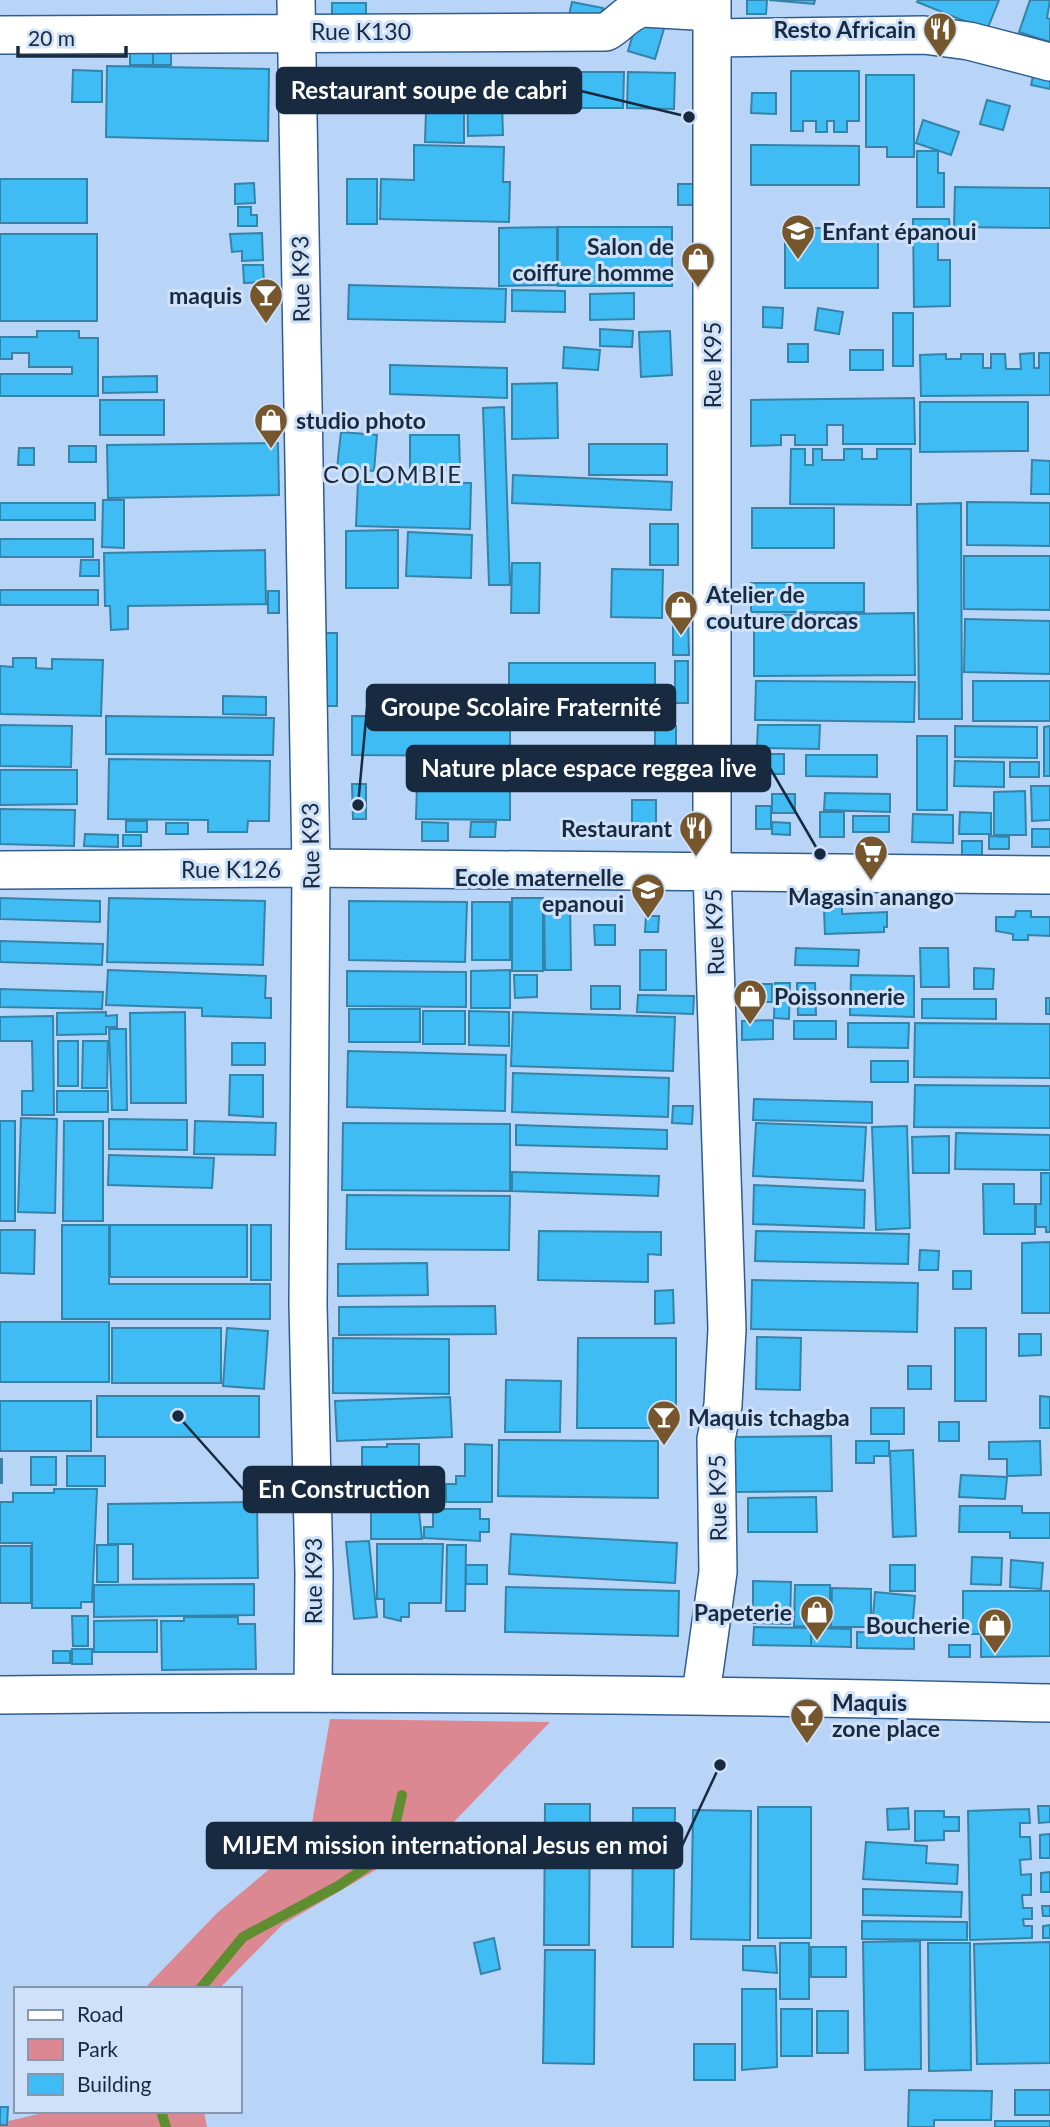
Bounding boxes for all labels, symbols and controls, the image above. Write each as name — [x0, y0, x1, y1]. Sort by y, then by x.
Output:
restaurant icon: Resto Africain — [921, 10, 959, 59]
scale bar — [18, 14, 126, 58]
place label: Resto Africain — [773, 15, 916, 43]
street label: Rue K130 — [311, 17, 411, 45]
text: 20 m — [28, 25, 75, 50]
callout: Restaurant soupe de cabri — [277, 68, 581, 113]
text: Restaurant soupe de cabri — [291, 75, 567, 104]
school or university icon: Enfant épanoui — [779, 212, 817, 261]
place label: Enfant épanoui — [822, 217, 977, 245]
place label: Salon de coiffure homme — [512, 232, 674, 286]
street label: Rue K93 — [285, 235, 315, 323]
shop icon: Salon de coiffure homme — [679, 240, 717, 289]
bar icon: maquis — [247, 276, 285, 325]
place label: maquis — [169, 281, 242, 309]
street label: Rue K95 — [698, 322, 726, 408]
shop icon: studio photo — [252, 401, 290, 450]
place label: studio photo — [296, 406, 426, 434]
district label: COLOMBIE — [323, 459, 463, 488]
place label: Atelier de couture dorcas — [705, 580, 858, 634]
shop icon: Atelier de couture dorcas — [662, 588, 700, 637]
callout: Groupe Scolaire Fraternité — [367, 685, 675, 730]
text: Groupe Scolaire Fraternité — [381, 692, 661, 721]
callout: Nature place espace reggea live — [407, 746, 770, 791]
text: Nature place espace reggea live — [421, 753, 757, 782]
street label: Rue K93 — [295, 802, 325, 890]
restaurant icon: Restaurant — [677, 809, 715, 858]
place label: Restaurant — [561, 814, 672, 842]
supermarket icon: Magasin anango — [852, 833, 890, 882]
street label: Rue K126 — [181, 855, 281, 883]
place label: Ecole maternelle epanoui — [455, 863, 624, 917]
school or university icon: Ecole maternelle epanoui — [629, 871, 667, 920]
place label: Magasin anango — [788, 882, 954, 910]
street label: Rue K95 — [698, 888, 730, 976]
shop icon: Poissonnerie — [731, 977, 769, 1026]
place label: Poissonnerie — [774, 982, 905, 1010]
bar icon: Maquis tchagba — [645, 1398, 683, 1447]
place label: Maquis tchagba — [688, 1403, 850, 1431]
street label: Rue K95 — [702, 1454, 732, 1542]
callout: En Construction — [244, 1467, 444, 1512]
text: En Construction — [258, 1474, 430, 1503]
street label: Rue K93 — [299, 1538, 327, 1624]
shop icon: Papeterie — [798, 1593, 836, 1642]
place label: Papeterie — [694, 1598, 792, 1626]
shop icon: Boucherie — [976, 1606, 1014, 1655]
place label: Boucherie — [866, 1611, 970, 1639]
place label: Maquis zone place — [832, 1688, 940, 1742]
bar icon: Maquis zone place — [788, 1696, 826, 1745]
callout: MIJEM mission international Jesus en moi — [207, 1823, 682, 1868]
text: MIJEM mission international Jesus en moi — [222, 1830, 668, 1859]
legend — [14, 1987, 242, 2113]
text: Road — [77, 2001, 124, 2026]
text: Park — [77, 2036, 118, 2061]
text: Building — [77, 2071, 152, 2096]

